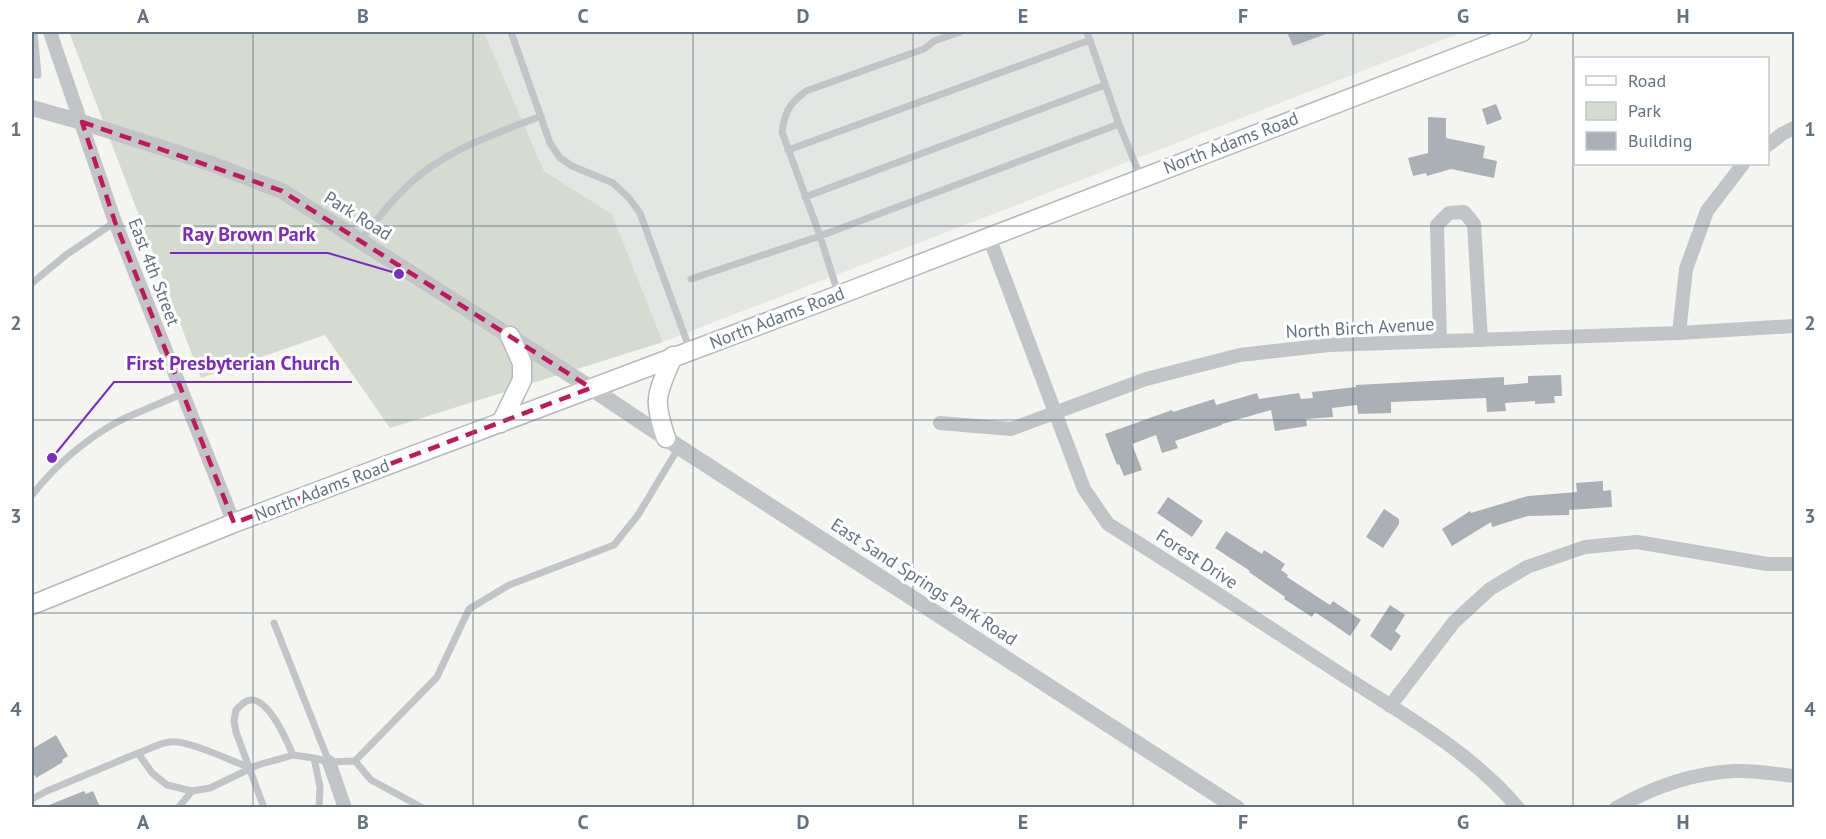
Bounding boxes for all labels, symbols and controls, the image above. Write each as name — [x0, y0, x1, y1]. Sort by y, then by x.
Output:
text: A — [137, 3, 150, 29]
text: B — [357, 3, 369, 29]
text: C — [577, 3, 589, 29]
text: D — [797, 3, 810, 29]
text: E — [1018, 3, 1028, 29]
text: F — [1238, 3, 1248, 29]
text: G — [1457, 3, 1469, 29]
text: H — [1676, 3, 1690, 29]
legend — [1574, 57, 1769, 165]
text: Road — [1628, 69, 1666, 92]
text: Park — [1628, 99, 1661, 122]
street label: North Adams Road — [1160, 106, 1302, 179]
text: 1 — [10, 116, 22, 142]
text: 1 — [1804, 116, 1816, 142]
text: Building — [1628, 129, 1692, 152]
street label: Park Road — [320, 186, 396, 245]
street label: East 4th Street — [123, 215, 186, 329]
callout: Ray Brown Park — [170, 215, 328, 253]
text: Ray Brown Park — [182, 221, 316, 247]
street label: North Adams Road — [706, 281, 848, 354]
text: 2 — [10, 310, 22, 336]
text: 2 — [1804, 310, 1816, 336]
street label: North Birch Avenue — [1285, 312, 1435, 343]
callout: First Presbyterian Church — [114, 344, 352, 382]
text: First Presbyterian Church — [126, 350, 340, 376]
street label: North Adams Road — [251, 453, 393, 526]
text: 3 — [10, 503, 22, 529]
text: 3 — [1804, 503, 1816, 529]
street label: East Sand Springs Park Road — [827, 513, 1022, 650]
street label: Forest Drive — [1152, 524, 1243, 594]
text: 4 — [10, 696, 22, 722]
text: 4 — [1804, 696, 1816, 722]
text: A — [137, 809, 150, 835]
text: B — [357, 809, 369, 835]
text: C — [577, 809, 589, 835]
text: D — [797, 809, 810, 835]
text: E — [1018, 809, 1028, 835]
text: F — [1238, 809, 1248, 835]
text: G — [1457, 809, 1469, 835]
text: H — [1676, 809, 1690, 835]

